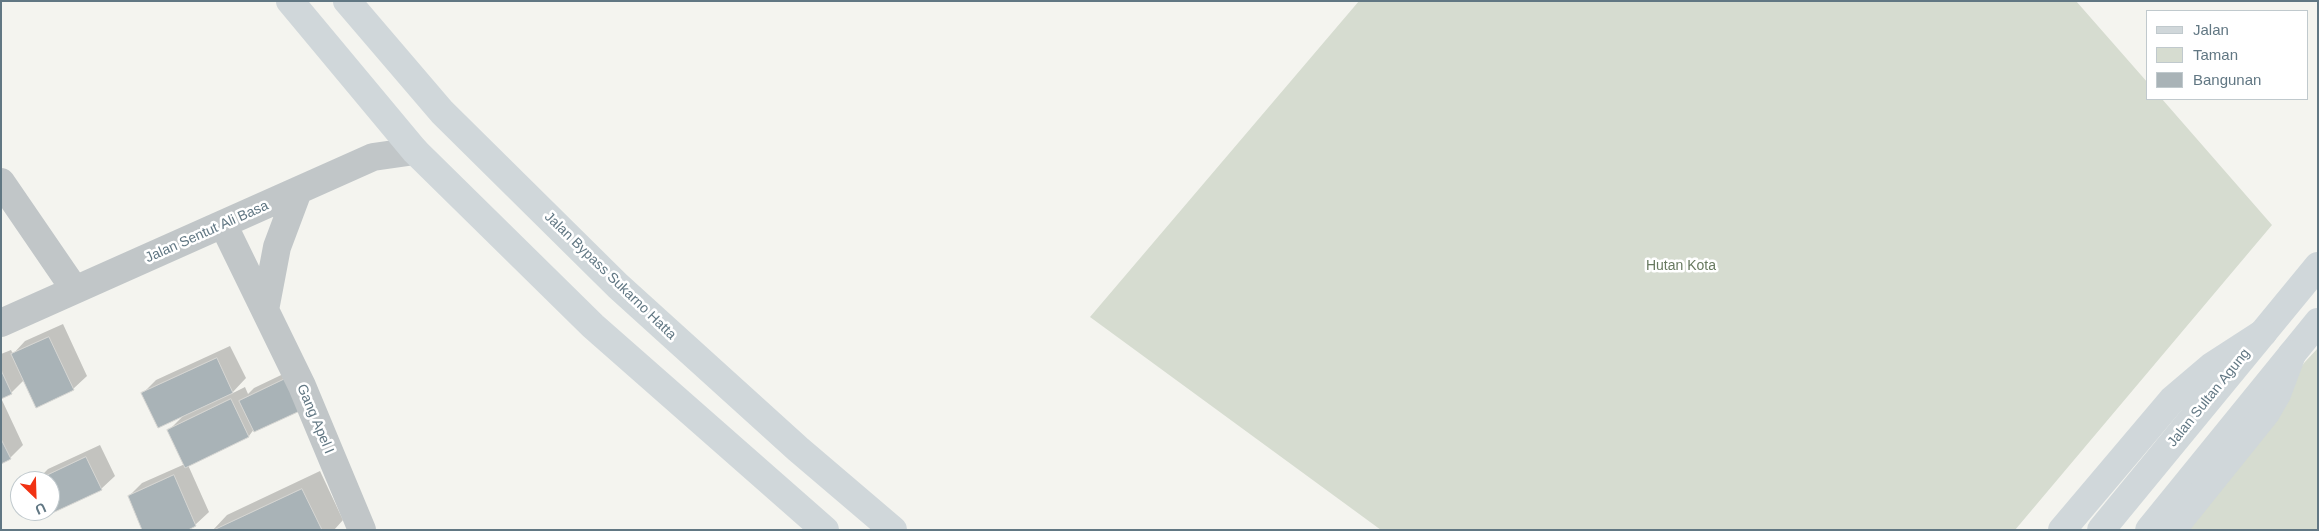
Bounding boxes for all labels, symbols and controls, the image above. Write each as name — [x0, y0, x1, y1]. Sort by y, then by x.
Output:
legend — [2146, 10, 2309, 100]
text: Jalan — [2193, 21, 2229, 38]
text: Taman — [2193, 46, 2238, 63]
text: Bangunan — [2193, 71, 2261, 88]
street label: Jalan Sentut Ali Basa — [143, 197, 271, 267]
street label: Jalan Bypass Sukarno Hatta — [541, 209, 679, 343]
park label: Hutan Kota — [1646, 258, 1716, 274]
street label: Jalan Sultan Agung — [2164, 346, 2254, 450]
street label: Gang Apel I — [293, 382, 337, 456]
north arrow — [10, 471, 60, 521]
text: U — [33, 499, 49, 518]

